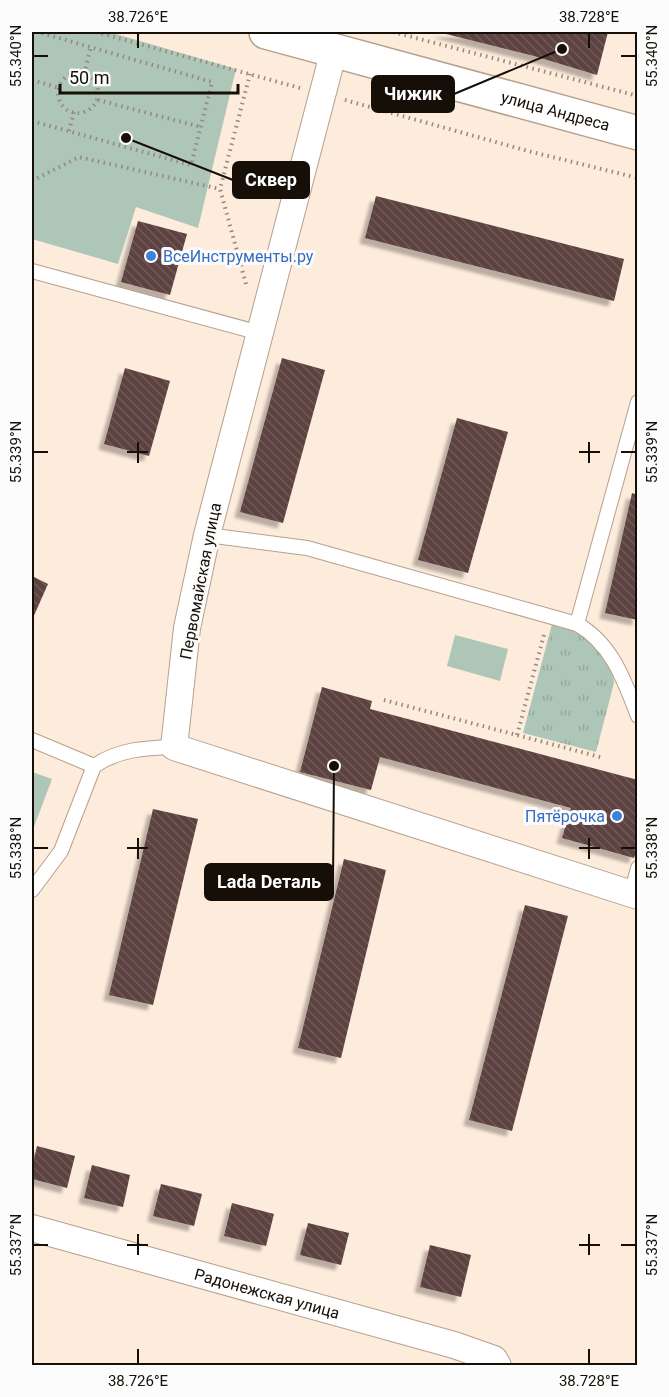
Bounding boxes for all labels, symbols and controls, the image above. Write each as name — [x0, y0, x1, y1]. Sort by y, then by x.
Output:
text: 38.726°E — [108, 8, 169, 26]
text: 38.728°E — [559, 8, 620, 26]
text: 55.340°N — [7, 25, 25, 87]
text: 55.340°N — [643, 25, 661, 87]
scale bar — [60, 57, 238, 95]
text: 50 m — [69, 67, 109, 88]
callout: Чижик — [372, 76, 454, 112]
text: Чижик — [384, 83, 443, 104]
street label: улица Андреса — [499, 87, 612, 135]
callout: Сквер — [233, 162, 309, 198]
text: Сквер — [245, 169, 297, 190]
place label: ВсеИнструменты.ру — [163, 247, 314, 266]
marker: ВсеИнструменты.ру — [144, 249, 158, 263]
text: 55.339°N — [7, 421, 25, 483]
text: 55.339°N — [643, 421, 661, 483]
street label: Первомайская улица — [176, 501, 225, 661]
place label: Пятёрочка — [525, 807, 605, 826]
marker: Пятёрочка — [610, 809, 624, 823]
text: 55.338°N — [7, 817, 25, 879]
text: 55.338°N — [643, 817, 661, 879]
callout: Lada Dеталь — [205, 864, 333, 900]
text: Lada Dеталь — [217, 871, 321, 892]
text: 55.337°N — [7, 1214, 25, 1276]
text: 55.337°N — [643, 1214, 661, 1276]
street label: Радонежская улица — [192, 1265, 342, 1323]
text: 38.726°E — [108, 1372, 169, 1390]
text: 38.728°E — [559, 1372, 620, 1390]

